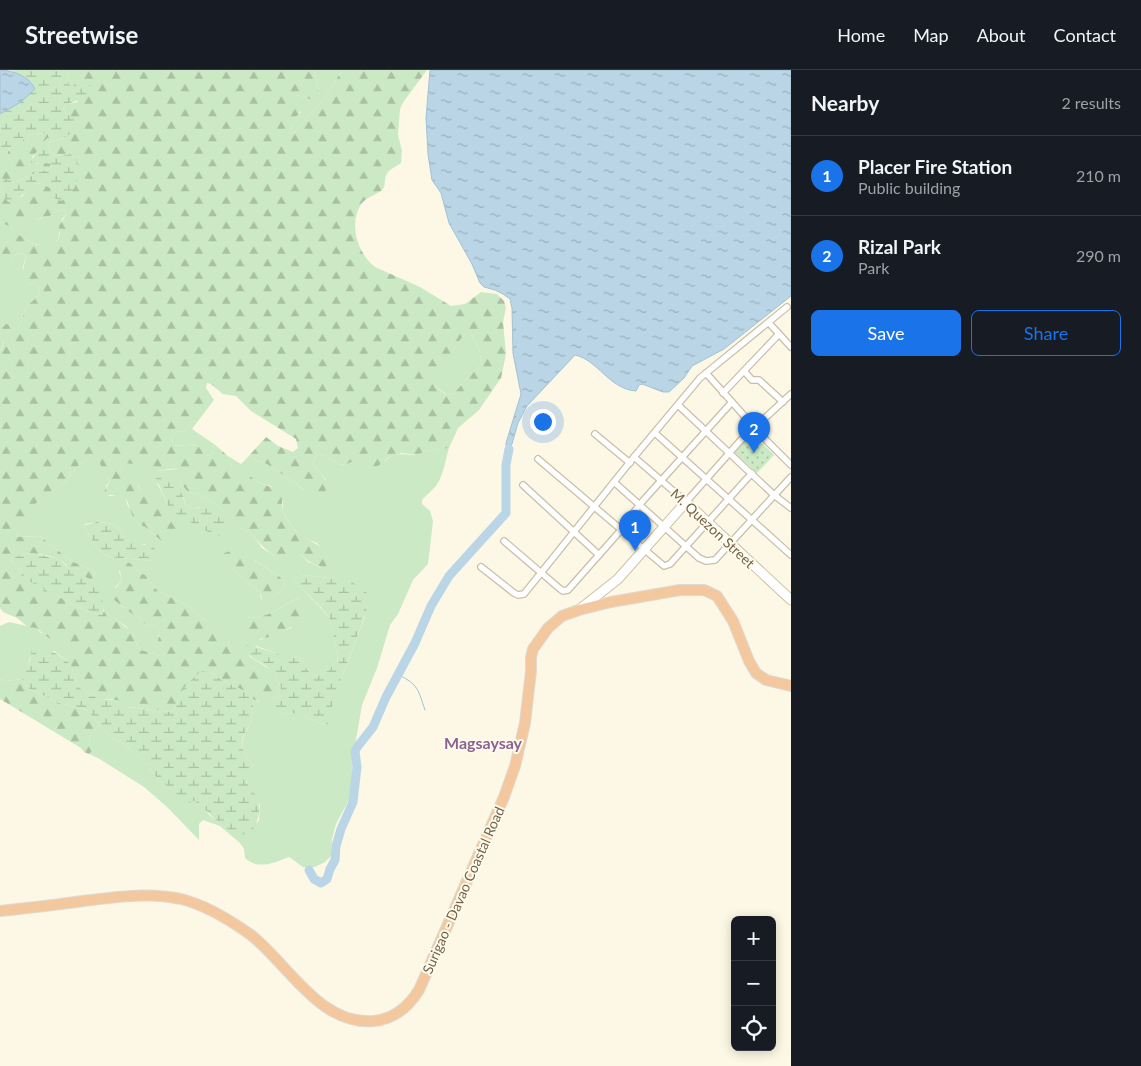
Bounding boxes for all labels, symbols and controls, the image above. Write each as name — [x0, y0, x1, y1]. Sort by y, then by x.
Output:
text: Streetwise — [25, 20, 138, 49]
text: Home — [837, 24, 885, 46]
text: Map — [913, 24, 949, 46]
text: About — [977, 24, 1026, 46]
text: Contact — [1054, 24, 1116, 46]
text: Nearby — [811, 90, 879, 115]
text: 2 results — [1061, 93, 1121, 112]
text: Placer Fire Station — [858, 155, 1012, 178]
text: 1 — [822, 166, 832, 185]
text: 210 m — [1076, 166, 1121, 185]
text: Public building — [858, 178, 960, 197]
text: Rizal Park — [858, 235, 941, 258]
text: 2 — [822, 246, 832, 265]
text: 290 m — [1076, 246, 1121, 265]
text: Park — [858, 258, 889, 277]
button: Save — [811, 310, 961, 356]
button: Share — [971, 310, 1121, 356]
your location — [530, 409, 556, 435]
pin: 2 — [738, 412, 770, 453]
street label: M. Quezon Street — [667, 485, 759, 571]
pin: 1 — [619, 510, 651, 551]
district label: Magsaysay — [444, 733, 523, 752]
street label: Surigao - Davao Coastal Road — [418, 804, 508, 976]
map controls — [731, 916, 776, 1051]
button: + — [731, 916, 776, 961]
button: − — [731, 961, 776, 1006]
button: locate — [731, 1006, 776, 1051]

